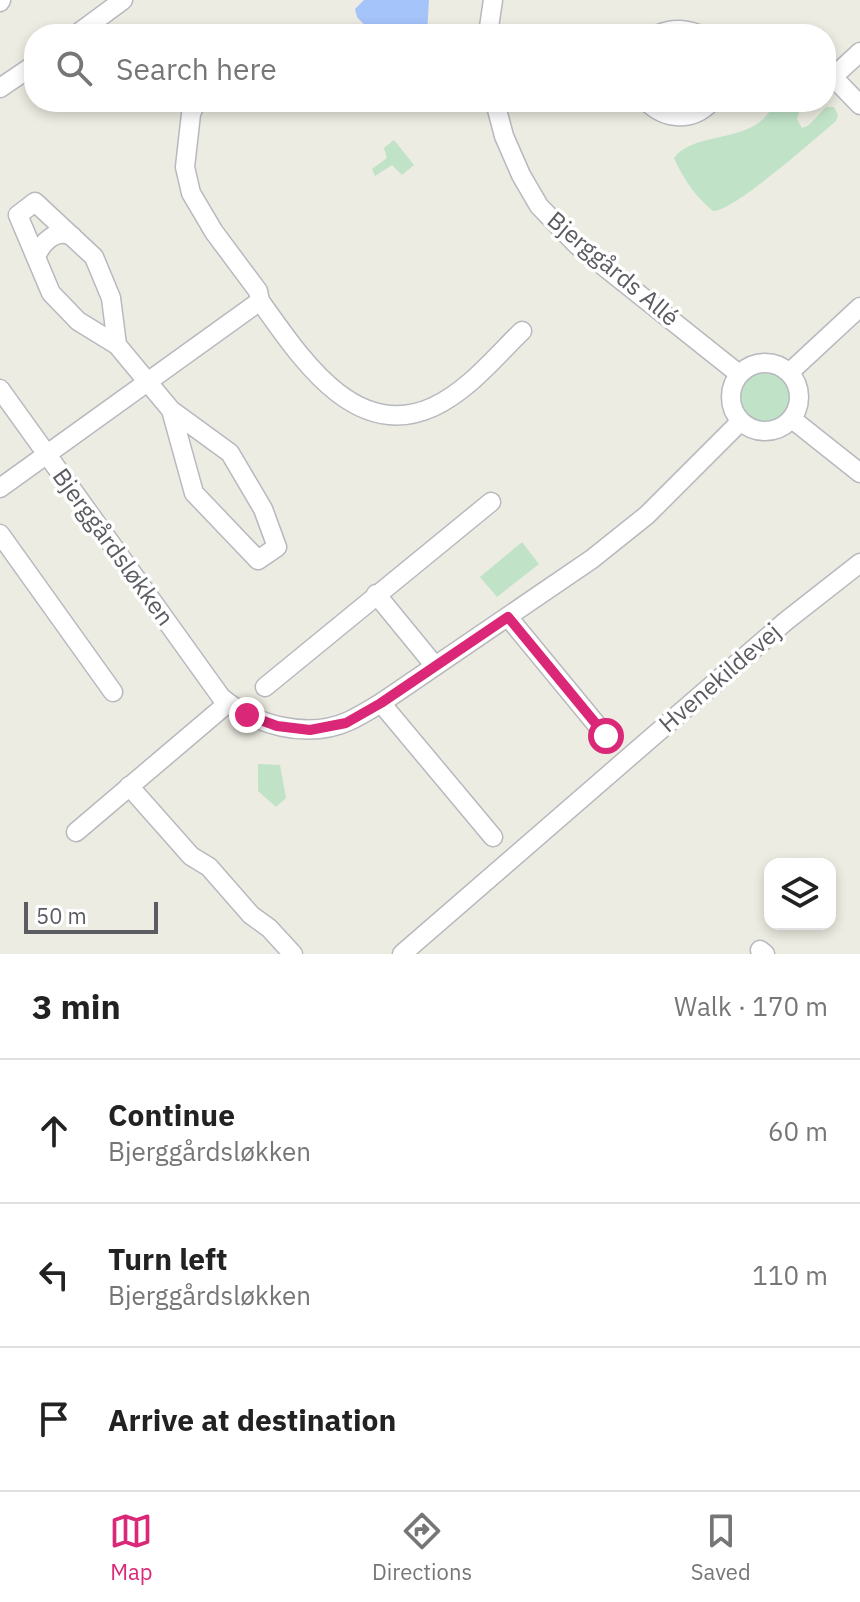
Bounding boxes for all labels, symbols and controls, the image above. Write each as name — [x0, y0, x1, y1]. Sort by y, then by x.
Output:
search box — [24, 24, 836, 112]
icon: search — [52, 46, 96, 90]
text: Search here — [116, 49, 277, 88]
street label: Bjerggårds Allé — [541, 204, 686, 333]
street label: Bjerggårdsløkken — [46, 461, 182, 632]
street label: Hvenekildevej — [652, 615, 787, 739]
route end — [229, 697, 265, 733]
route start — [588, 718, 624, 754]
map controls — [764, 858, 836, 930]
button: layers — [764, 858, 836, 930]
scale bar — [24, 898, 158, 934]
text: 50 m — [36, 901, 87, 930]
text: 3 min — [32, 984, 121, 1028]
text: Walk · 170 m — [674, 989, 828, 1023]
text: Continue — [108, 1095, 235, 1134]
icon: ahead — [32, 1109, 76, 1153]
text: 60 m — [768, 1114, 828, 1148]
text: Bjerggårdsløkken — [108, 1134, 311, 1168]
text: Turn left — [108, 1239, 227, 1278]
icon: left — [32, 1253, 76, 1297]
text: 110 m — [752, 1258, 828, 1292]
text: Bjerggårdsløkken — [108, 1278, 311, 1312]
icon: arrive — [32, 1397, 76, 1441]
text: Arrive at destination — [108, 1400, 396, 1439]
tab: Map — [109, 1509, 153, 1586]
tab: Directions — [372, 1509, 472, 1586]
tab: Saved — [691, 1509, 751, 1586]

